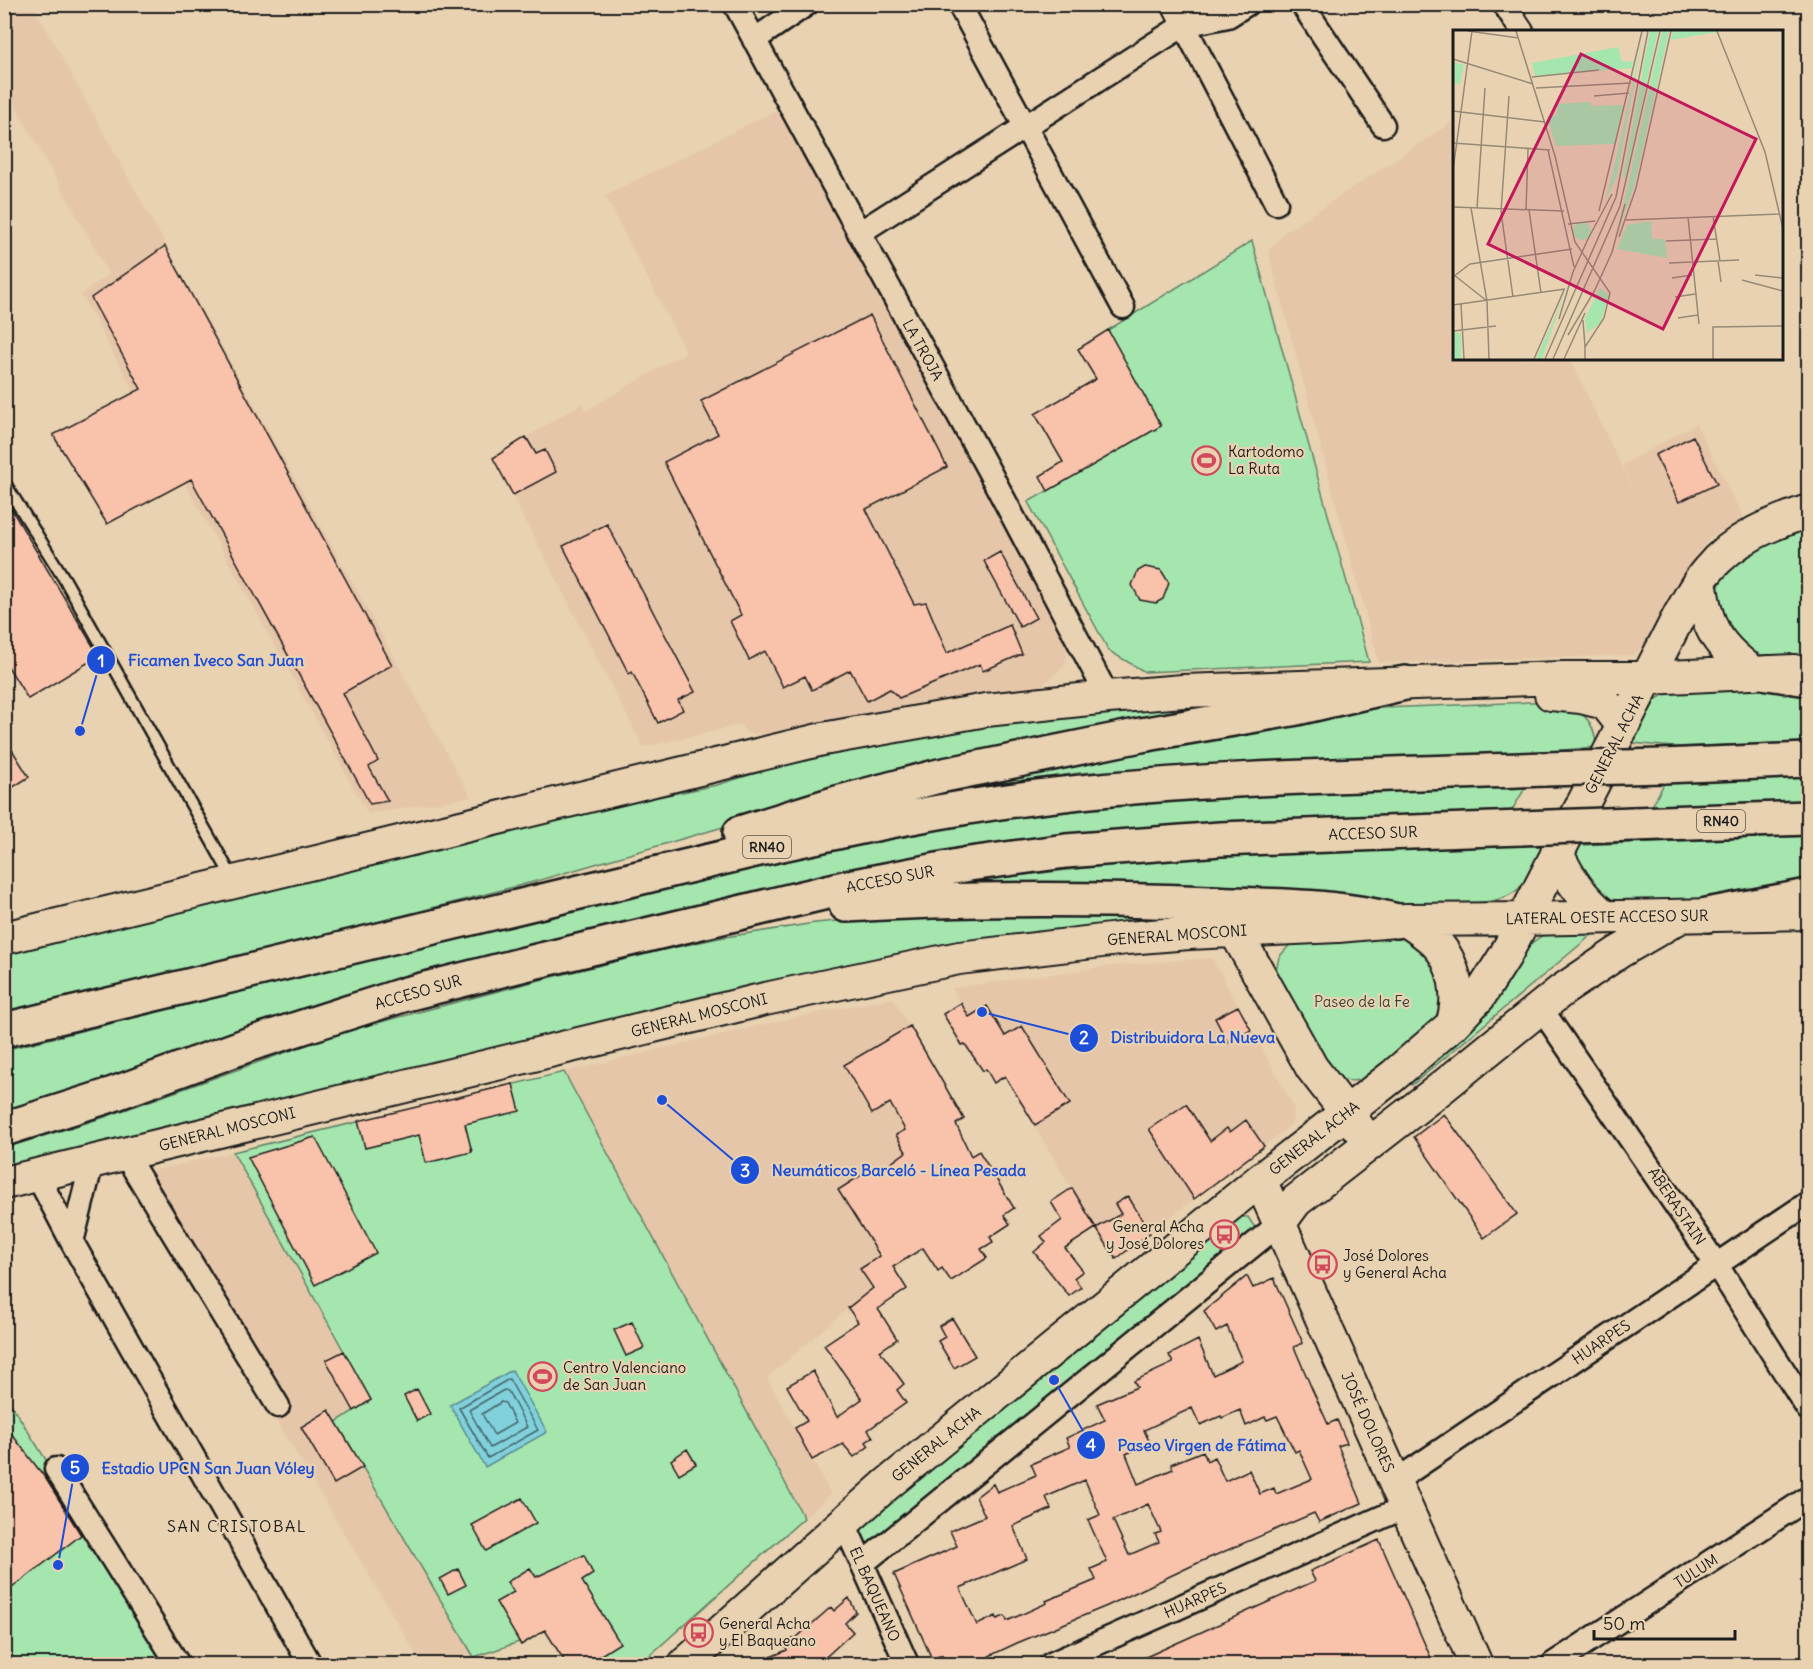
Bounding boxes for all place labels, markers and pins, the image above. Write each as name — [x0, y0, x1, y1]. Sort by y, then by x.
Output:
place label: Kartodomo La Ruta — [1228, 442, 1304, 478]
sports icon: Kartodomo La Ruta — [1191, 444, 1223, 476]
callout: Ficamen Iveco San Juan — [86, 643, 316, 677]
callout: Distribuidora La Nueva — [1069, 1021, 1287, 1055]
callout: Neumáticos Barceló - Línea Pesada — [730, 1153, 1038, 1187]
place label: General Acha y José Dolores — [1106, 1217, 1204, 1253]
bus stop icon: General Acha y José Dolores — [1209, 1219, 1241, 1251]
place label: José Dolores y General Acha — [1343, 1246, 1447, 1282]
bus stop icon: José Dolores y General Acha — [1306, 1248, 1338, 1280]
place label: Centro Valenciano de San Juan — [563, 1358, 686, 1394]
sports icon: Centro Valenciano de San Juan — [526, 1360, 558, 1392]
callout: Paseo Virgen de Fátima — [1076, 1428, 1299, 1462]
callout: Estadio UPCN San Juan Vóley — [60, 1451, 327, 1485]
place label: General Acha y El Baqueano — [719, 1614, 816, 1650]
bus stop icon: General Acha y El Baqueano — [682, 1616, 714, 1648]

